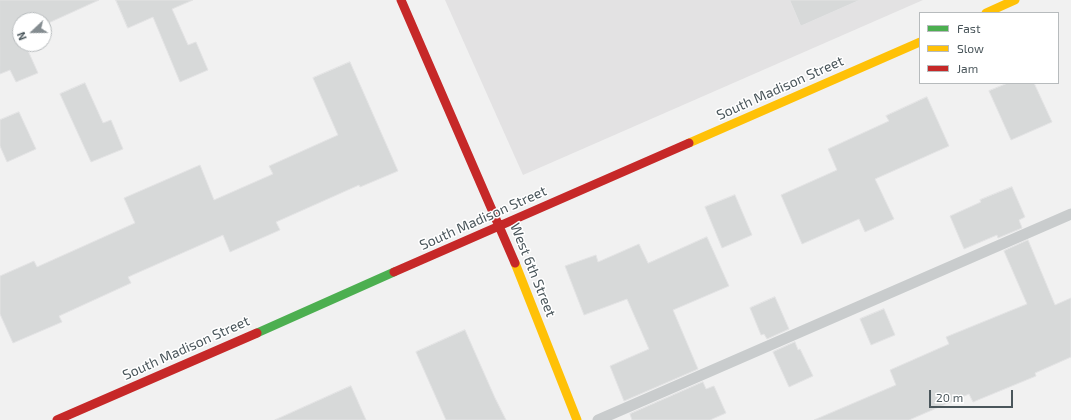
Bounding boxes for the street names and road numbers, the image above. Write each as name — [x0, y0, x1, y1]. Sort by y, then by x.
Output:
street label: South Madison Street — [714, 52, 846, 124]
street label: South Madison Street — [417, 182, 549, 254]
street label: West 6th Street — [507, 221, 559, 319]
street label: South Madison Street — [120, 312, 252, 384]

